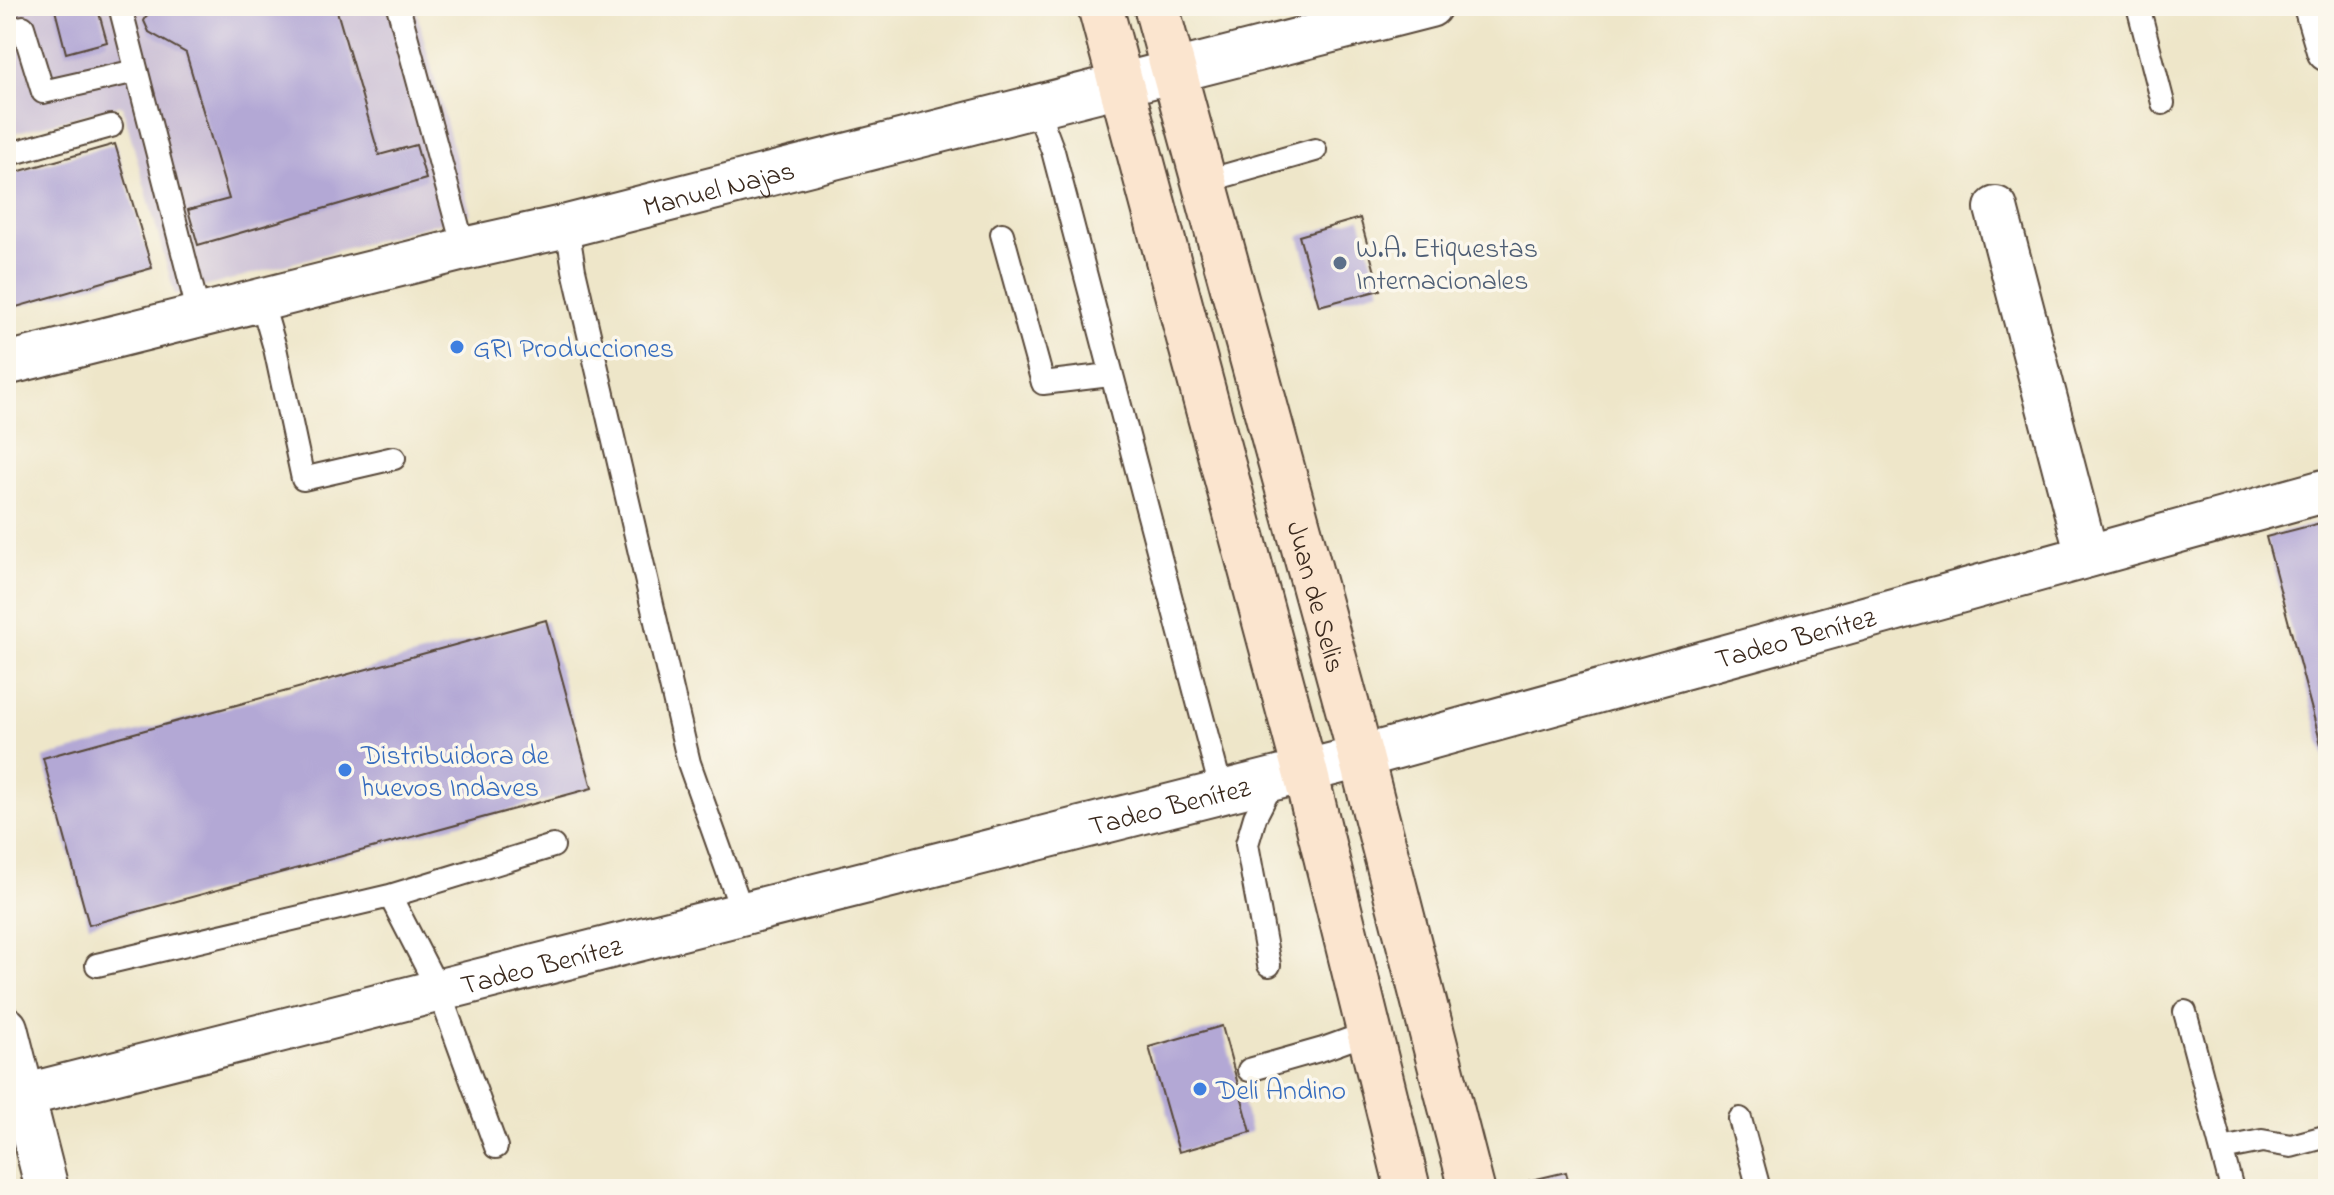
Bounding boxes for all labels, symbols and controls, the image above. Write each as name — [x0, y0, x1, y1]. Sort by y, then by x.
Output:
street label: Manuel Najas — [639, 152, 800, 230]
place label: W.A. Etiquestas Internacionales — [1356, 230, 1538, 303]
marker: W.A. Etiquestas Internacionales — [1331, 254, 1349, 272]
place label: GRI Producciones — [473, 330, 674, 371]
marker: GRI Producciones — [448, 338, 466, 356]
street label: Juan de Selis — [1274, 517, 1354, 678]
street label: Tadeo Benítez — [1711, 599, 1881, 682]
place label: Distribuidora de huevos Indaves — [360, 737, 550, 810]
marker: Distribuidora de huevos Indaves — [336, 761, 354, 779]
street label: Tadeo Benítez — [1085, 769, 1255, 849]
street label: Tadeo Benítez — [457, 928, 627, 1008]
place label: Deli Andino — [1215, 1072, 1346, 1113]
marker: Deli Andino — [1191, 1080, 1209, 1098]

